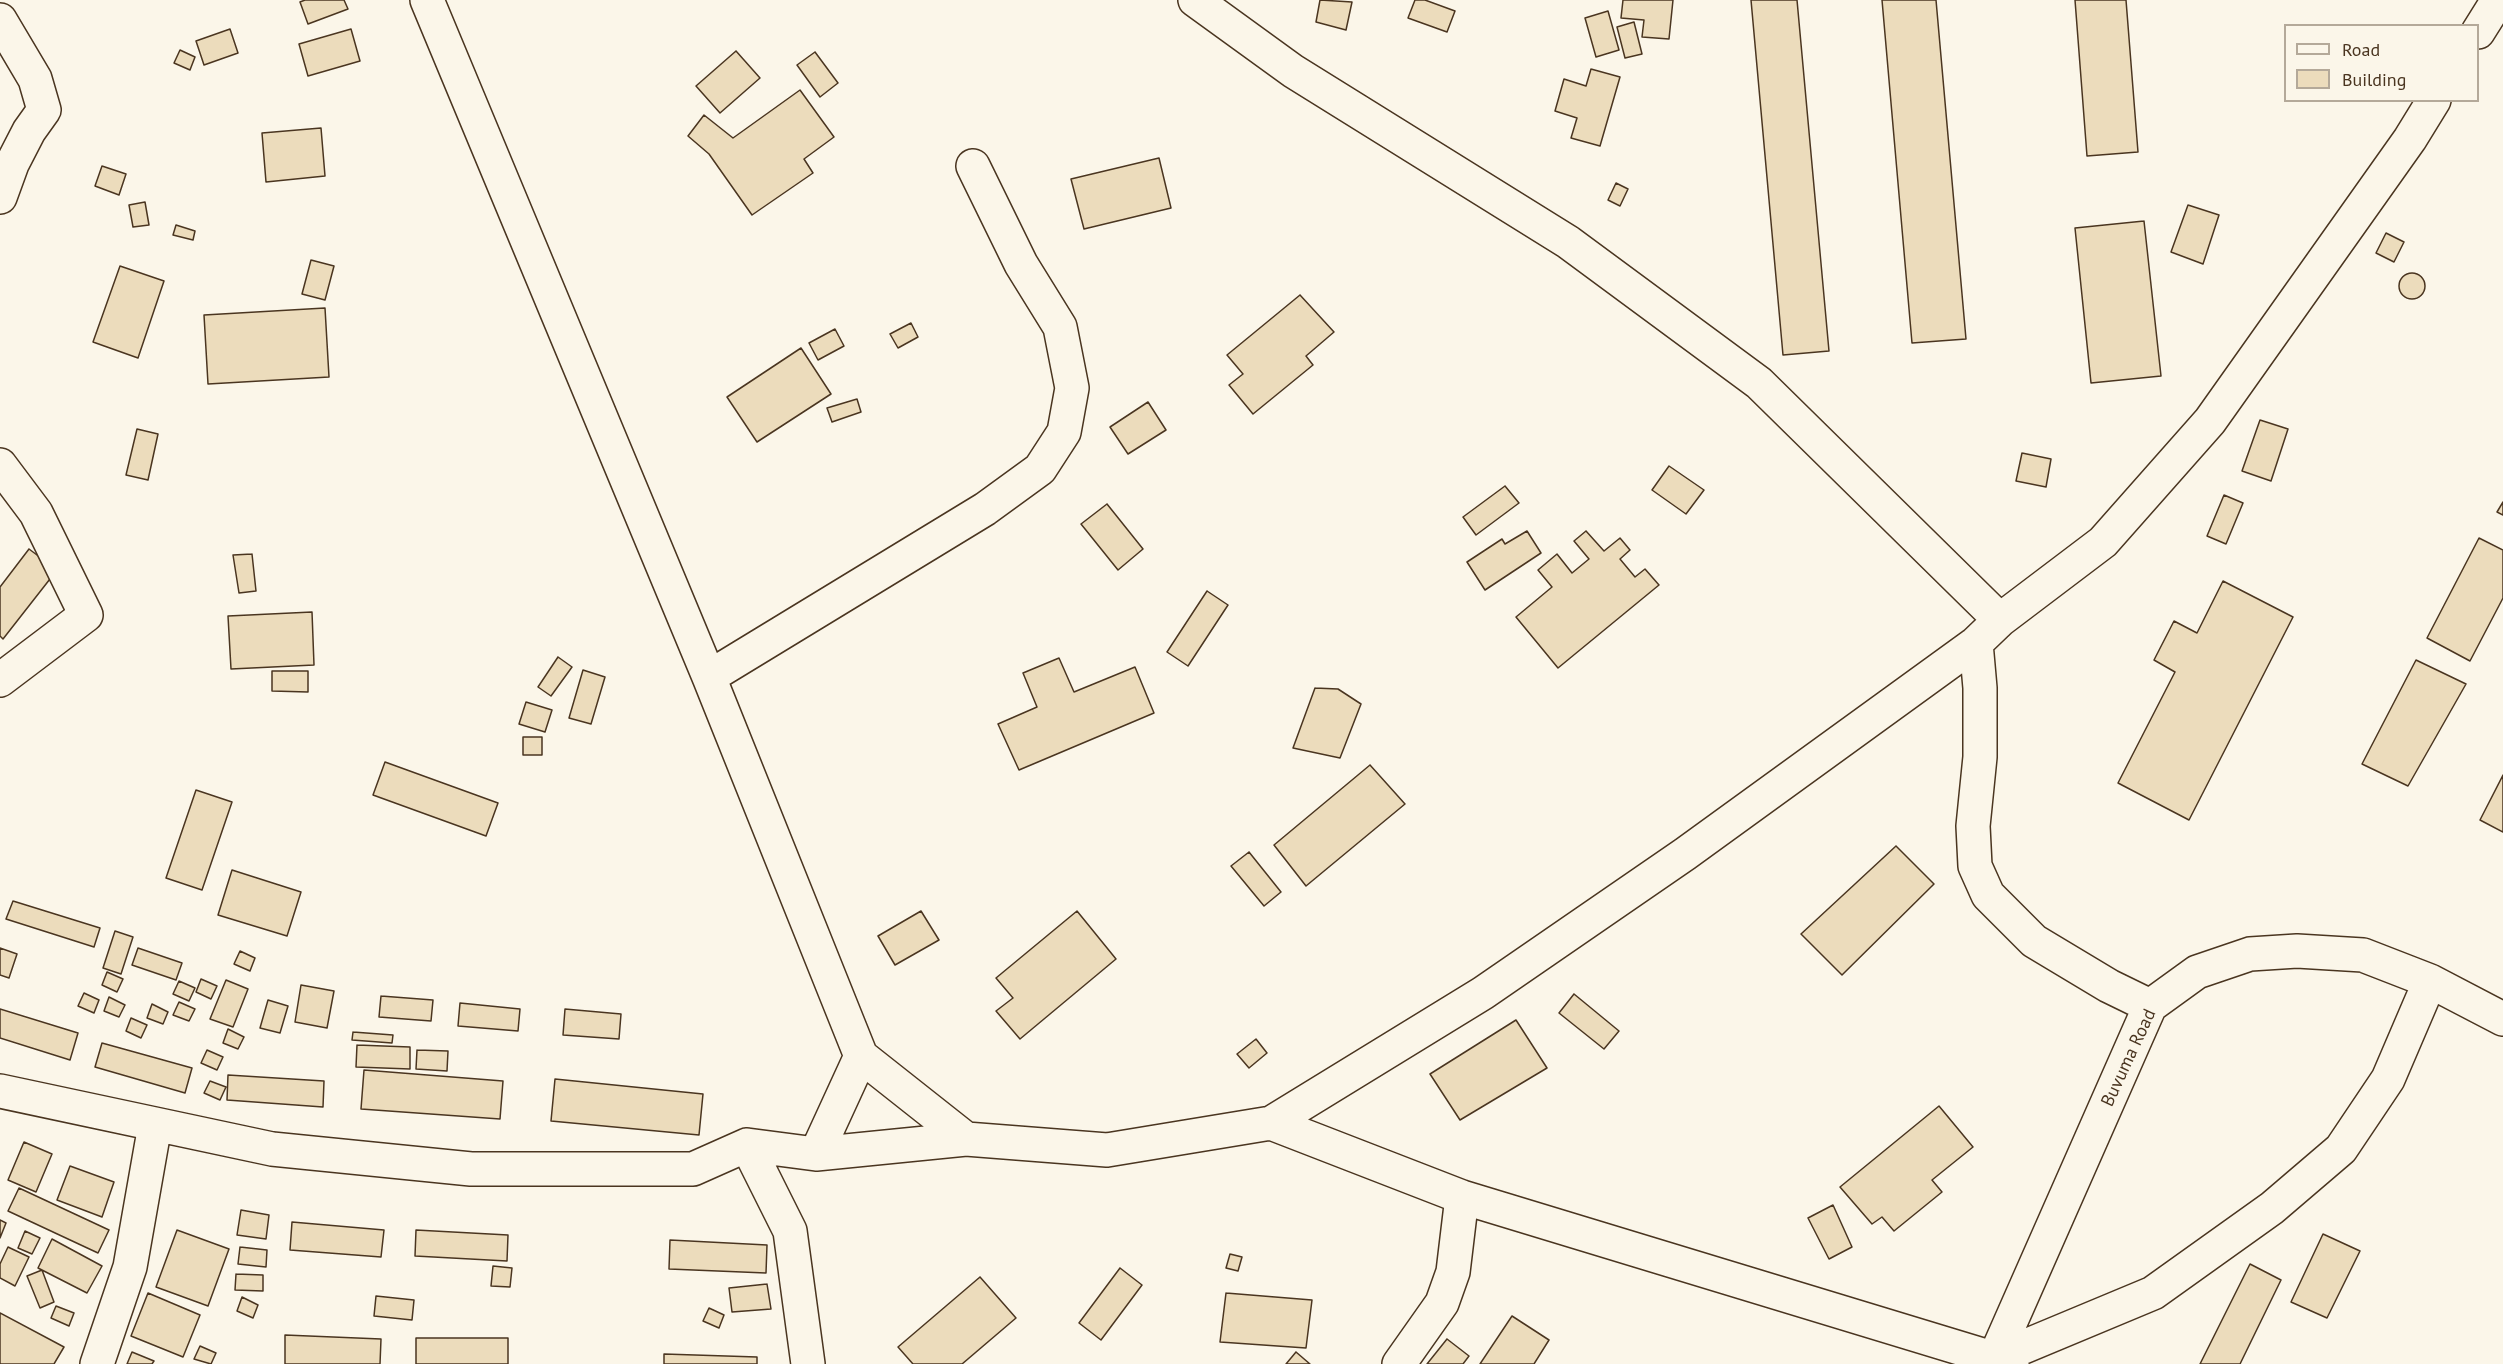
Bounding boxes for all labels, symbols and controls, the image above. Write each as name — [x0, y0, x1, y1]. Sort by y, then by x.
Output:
legend — [2284, 24, 2479, 102]
text: Road — [2342, 38, 2380, 61]
text: Building — [2342, 68, 2406, 91]
street label: Buvuma Road — [2097, 1006, 2161, 1110]

